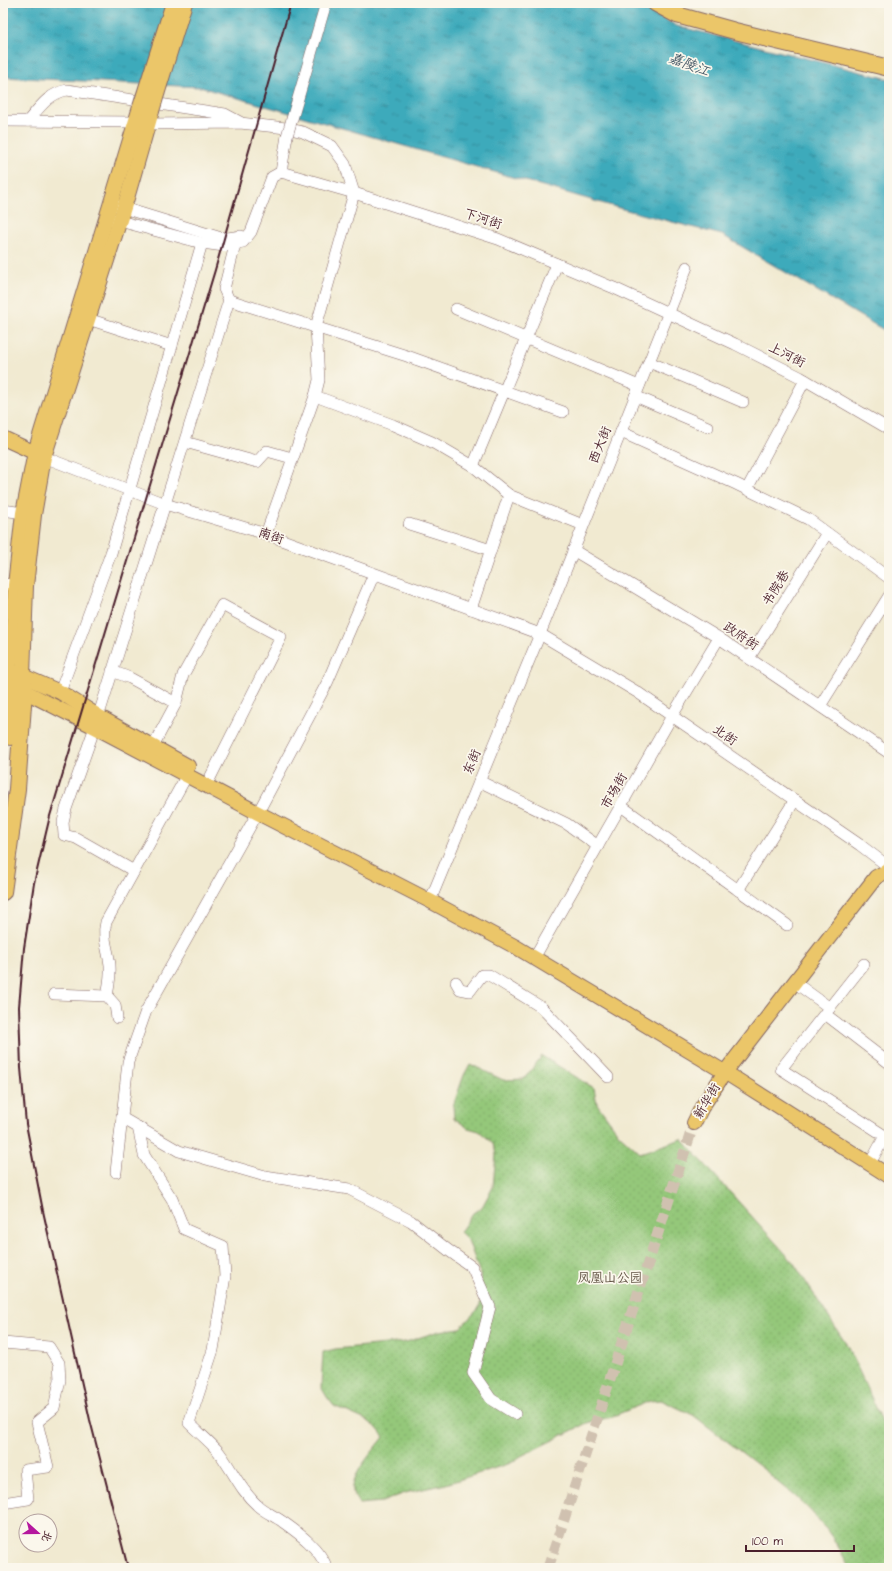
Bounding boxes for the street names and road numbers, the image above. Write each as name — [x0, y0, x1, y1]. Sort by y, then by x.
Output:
street label: 下河街 — [462, 204, 504, 234]
street label: 上河街 — [766, 338, 808, 372]
street label: 西大街 — [584, 424, 616, 466]
street label: 南街 — [256, 523, 286, 549]
street label: 书院巷 — [758, 567, 794, 609]
street label: 政府街 — [720, 618, 762, 654]
street label: 北街 — [709, 720, 741, 750]
street label: 东街 — [459, 747, 485, 777]
street label: 市场街 — [596, 770, 632, 812]
street label: 新华街 — [689, 1080, 725, 1122]

